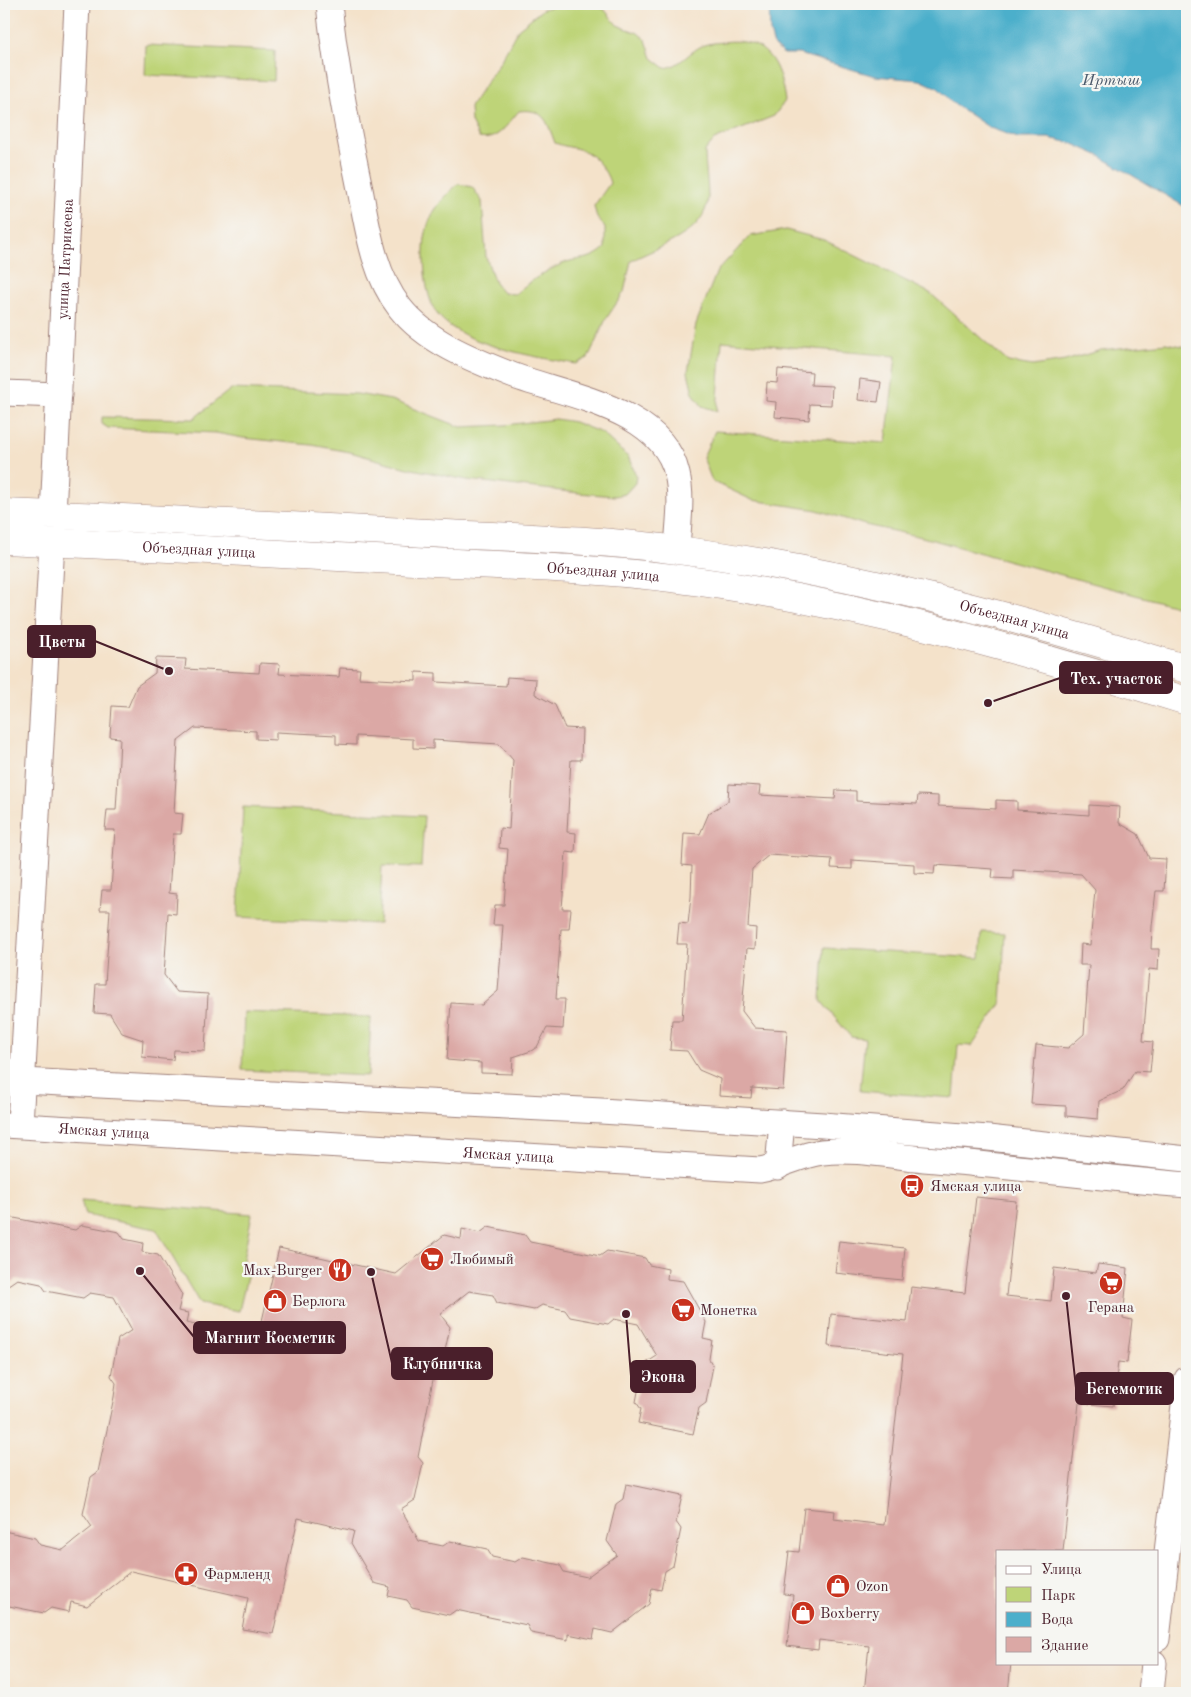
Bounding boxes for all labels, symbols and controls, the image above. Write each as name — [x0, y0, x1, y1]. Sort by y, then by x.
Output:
water label: Иртыш — [1081, 73, 1140, 89]
street label: улица Патрикеева — [56, 198, 77, 320]
street label: Объездная улица — [142, 541, 256, 562]
street label: Объездная улица — [546, 561, 661, 586]
street label: Объездная улица — [957, 599, 1072, 643]
callout: Цветы — [28, 626, 95, 657]
text: Цветы — [38, 635, 86, 651]
callout: Тех. участок — [1060, 662, 1172, 693]
text: Тех. участок — [1070, 672, 1163, 688]
street label: Ямская улица — [57, 1122, 151, 1143]
street label: Ямская улица — [462, 1146, 555, 1167]
bus stop icon: Ямская улица — [899, 1173, 925, 1199]
place label: Ямская улица — [930, 1180, 1022, 1195]
supermarket icon: Любимый — [419, 1246, 445, 1272]
place label: Любимый — [450, 1253, 514, 1268]
restaurant icon: Max-Burger — [327, 1257, 353, 1283]
place label: Max-Burger — [243, 1264, 322, 1279]
supermarket icon: Герана — [1098, 1270, 1124, 1296]
shop icon: Берлога — [262, 1288, 288, 1314]
place label: Берлога — [292, 1295, 346, 1310]
supermarket icon: Монетка — [670, 1297, 696, 1323]
place label: Герана — [1088, 1301, 1135, 1316]
place label: Монетка — [700, 1304, 758, 1319]
callout: Магнит Косметик — [194, 1322, 345, 1353]
text: Магнит Косметик — [205, 1331, 336, 1347]
callout: Клубничка — [392, 1348, 492, 1379]
text: Клубничка — [402, 1357, 482, 1373]
callout: Экона — [631, 1361, 695, 1392]
text: Экона — [641, 1370, 685, 1386]
callout: Бегемотик — [1076, 1373, 1173, 1404]
text: Бегемотик — [1086, 1382, 1163, 1398]
legend — [996, 1550, 1158, 1664]
pharmacy icon: Фармленд — [173, 1561, 199, 1587]
text: Улица — [1041, 1563, 1082, 1578]
place label: Фармленд — [204, 1568, 271, 1583]
shop icon: Ozon — [825, 1573, 851, 1599]
place label: Ozon — [856, 1580, 889, 1595]
text: Парк — [1041, 1589, 1076, 1604]
shop icon: Boxberry — [790, 1600, 816, 1626]
place label: Boxberry — [820, 1607, 880, 1622]
text: Вода — [1041, 1613, 1074, 1628]
text: Здание — [1041, 1639, 1088, 1654]

